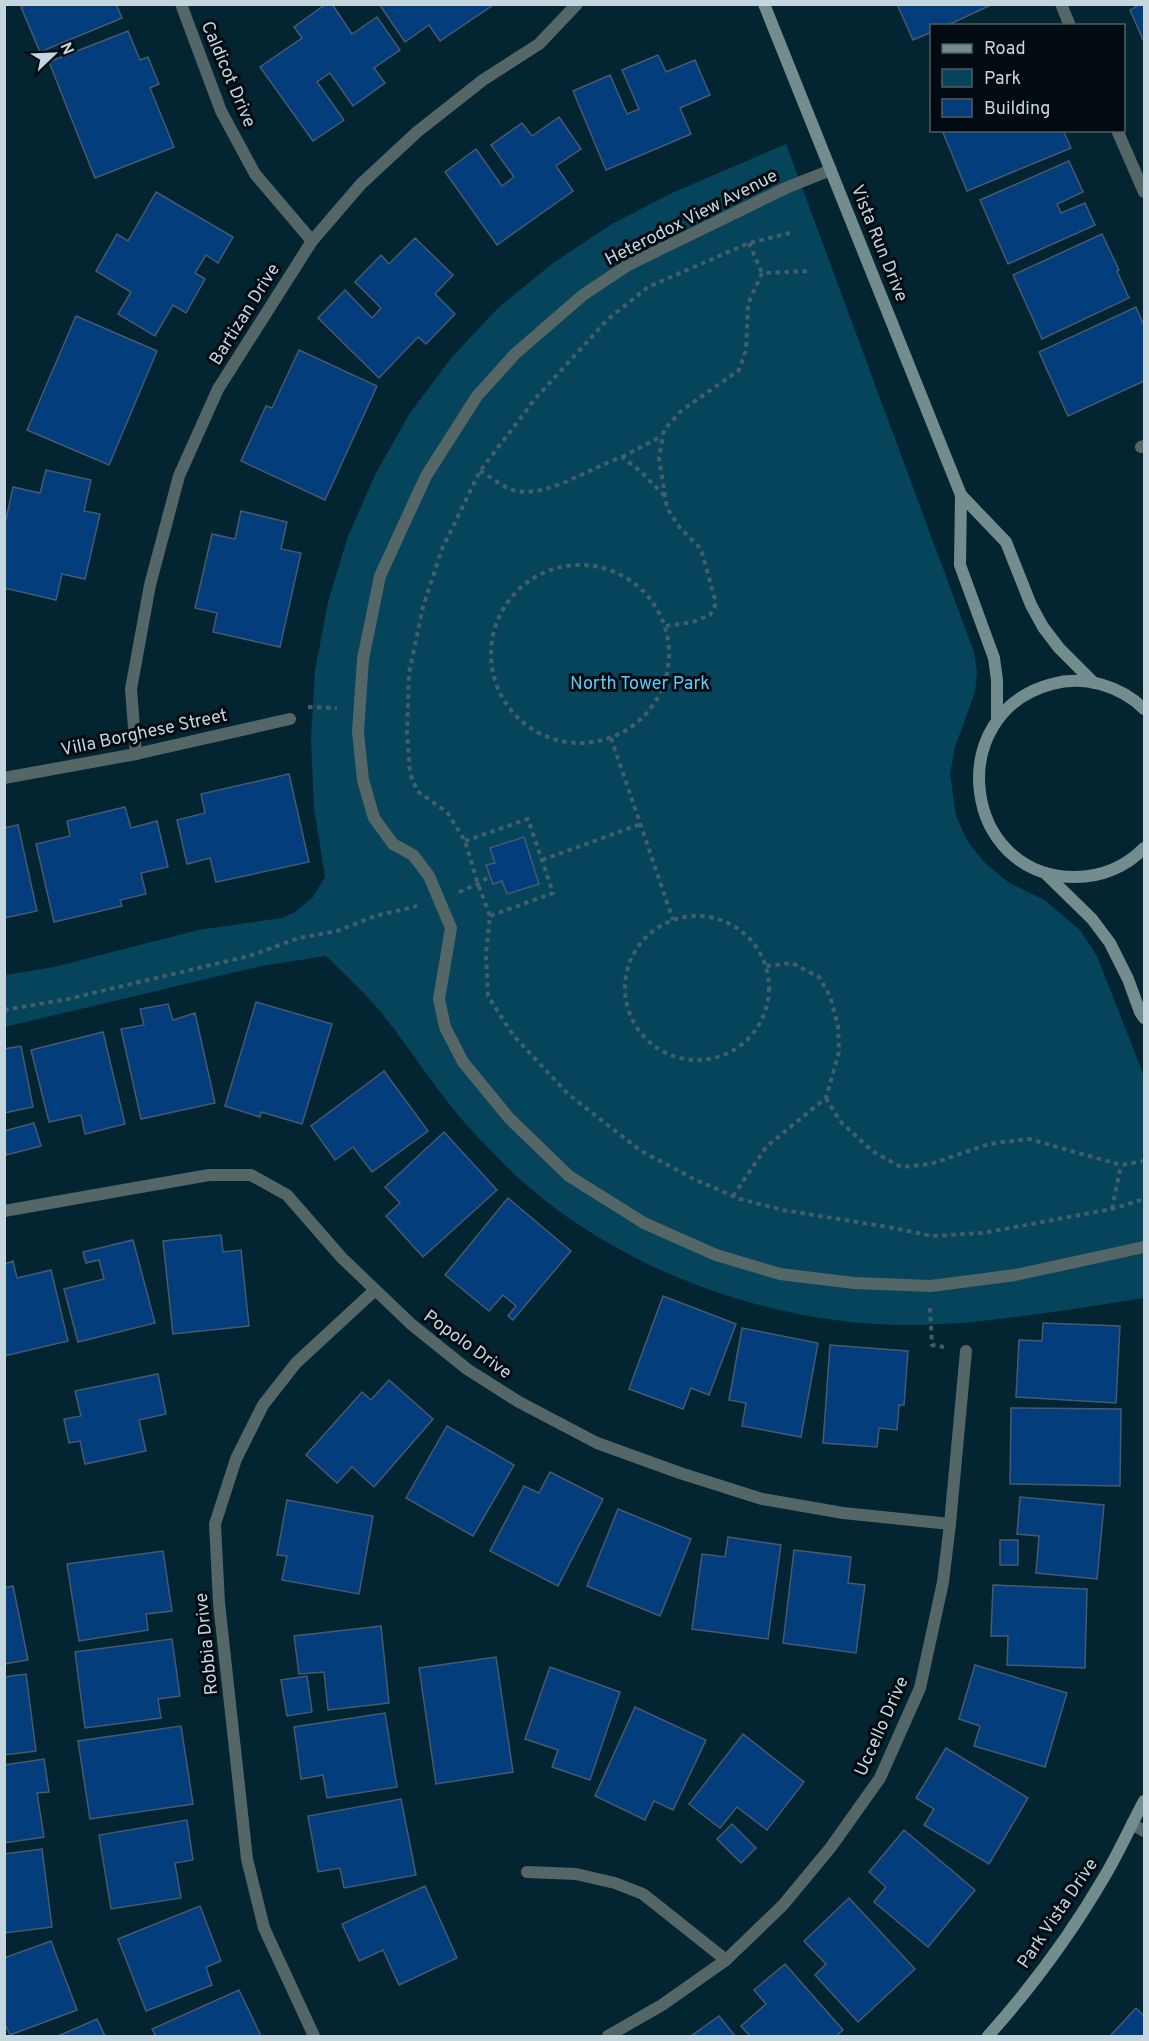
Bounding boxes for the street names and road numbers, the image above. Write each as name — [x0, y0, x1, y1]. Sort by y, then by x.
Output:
street label: Caldicot Drive — [195, 18, 260, 131]
street label: Heterodox View Avenue — [602, 165, 782, 272]
street label: Vista Run Drive — [845, 182, 912, 305]
street label: Bartizan Drive — [205, 260, 286, 370]
street label: Villa Borghese Street — [59, 705, 230, 762]
street label: Popolo Drive — [418, 1305, 516, 1385]
street label: Robbia Drive — [191, 1592, 224, 1696]
street label: Uccello Drive — [850, 1673, 915, 1780]
street label: Park Vista Drive — [1013, 1854, 1104, 1973]

